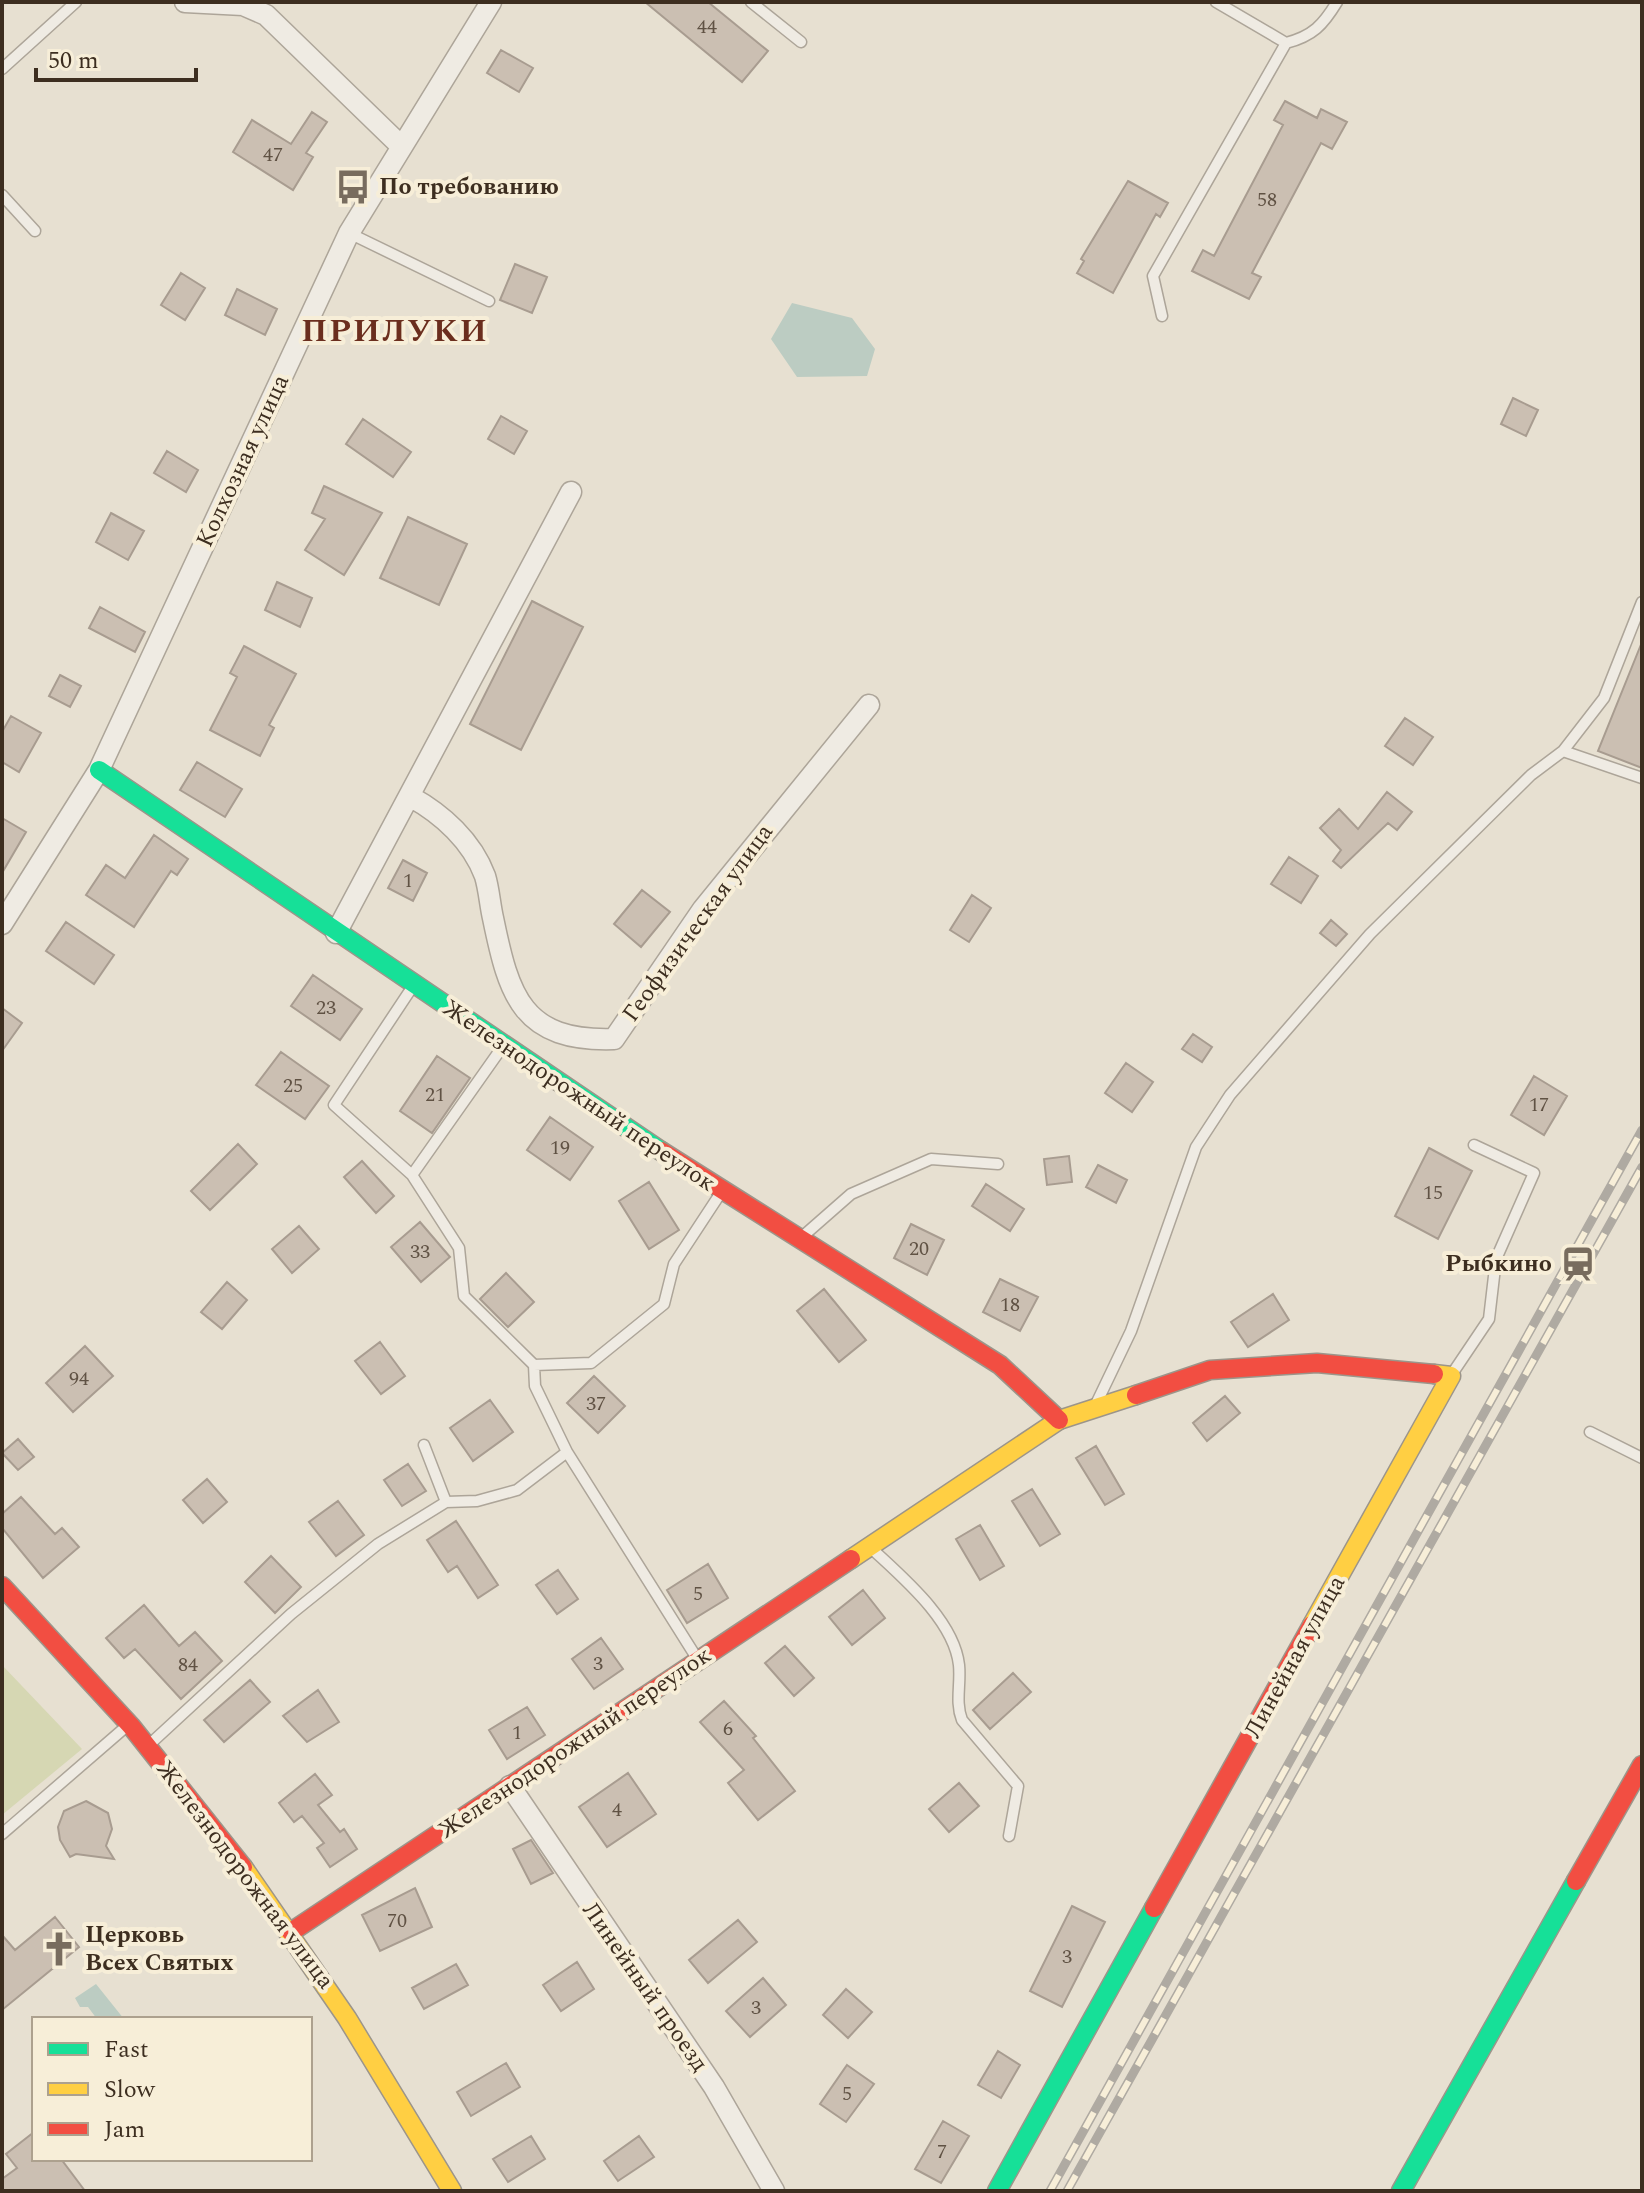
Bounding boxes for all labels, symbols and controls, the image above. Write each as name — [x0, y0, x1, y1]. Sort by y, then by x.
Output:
house number: 44 — [697, 12, 717, 42]
scale bar — [36, 32, 196, 82]
text: 50 m — [48, 43, 99, 79]
house number: 47 — [263, 140, 283, 170]
bus stop icon: По требованию — [334, 168, 372, 206]
place label: По требованию — [379, 169, 559, 205]
house number: 58 — [1257, 185, 1277, 215]
district label: ПРИЛУКИ — [301, 307, 489, 356]
street label: Колхозная улица — [187, 368, 299, 554]
street label: Геофизическая улица — [614, 816, 783, 1030]
house number: 1 — [403, 866, 413, 896]
street label: Железнодорожный переулок — [435, 991, 723, 1201]
house number: 23 — [316, 993, 336, 1023]
house number: 25 — [283, 1071, 303, 1101]
house number: 21 — [425, 1080, 445, 1110]
house number: 17 — [1529, 1090, 1549, 1120]
house number: 19 — [550, 1133, 570, 1163]
house number: 15 — [1423, 1178, 1443, 1208]
house number: 20 — [909, 1234, 929, 1264]
house number: 33 — [410, 1237, 430, 1267]
station icon: Рыбкино — [1559, 1245, 1597, 1283]
place label: Рыбкино — [1445, 1246, 1552, 1282]
house number: 18 — [1000, 1290, 1020, 1320]
house number: 94 — [69, 1364, 89, 1394]
house number: 37 — [586, 1389, 606, 1419]
street label: Линейная улица — [1235, 1569, 1355, 1745]
house number: 5 — [693, 1579, 703, 1609]
street label: Железнодорожный переулок — [431, 1638, 719, 1848]
house number: 3 — [593, 1649, 603, 1679]
house number: 84 — [178, 1650, 198, 1680]
house number: 6 — [723, 1714, 733, 1744]
house number: 1 — [512, 1718, 522, 1748]
street label: Железнодорожная улица — [147, 1753, 343, 1997]
house number: 4 — [612, 1795, 622, 1825]
street label: Линейный проезд — [573, 1895, 717, 2079]
house number: 70 — [387, 1906, 407, 1936]
place label: Церковь Всех Святых — [85, 1917, 234, 1981]
church icon: Церковь Всех Святых — [40, 1930, 78, 1968]
house number: 3 — [1062, 1942, 1072, 1972]
house number: 3 — [751, 1993, 761, 2023]
legend — [32, 2017, 312, 2161]
text: Fast — [104, 2032, 149, 2068]
text: Slow — [104, 2072, 156, 2108]
house number: 5 — [842, 2079, 852, 2109]
text: Jam — [104, 2112, 145, 2148]
house number: 7 — [937, 2137, 947, 2167]

